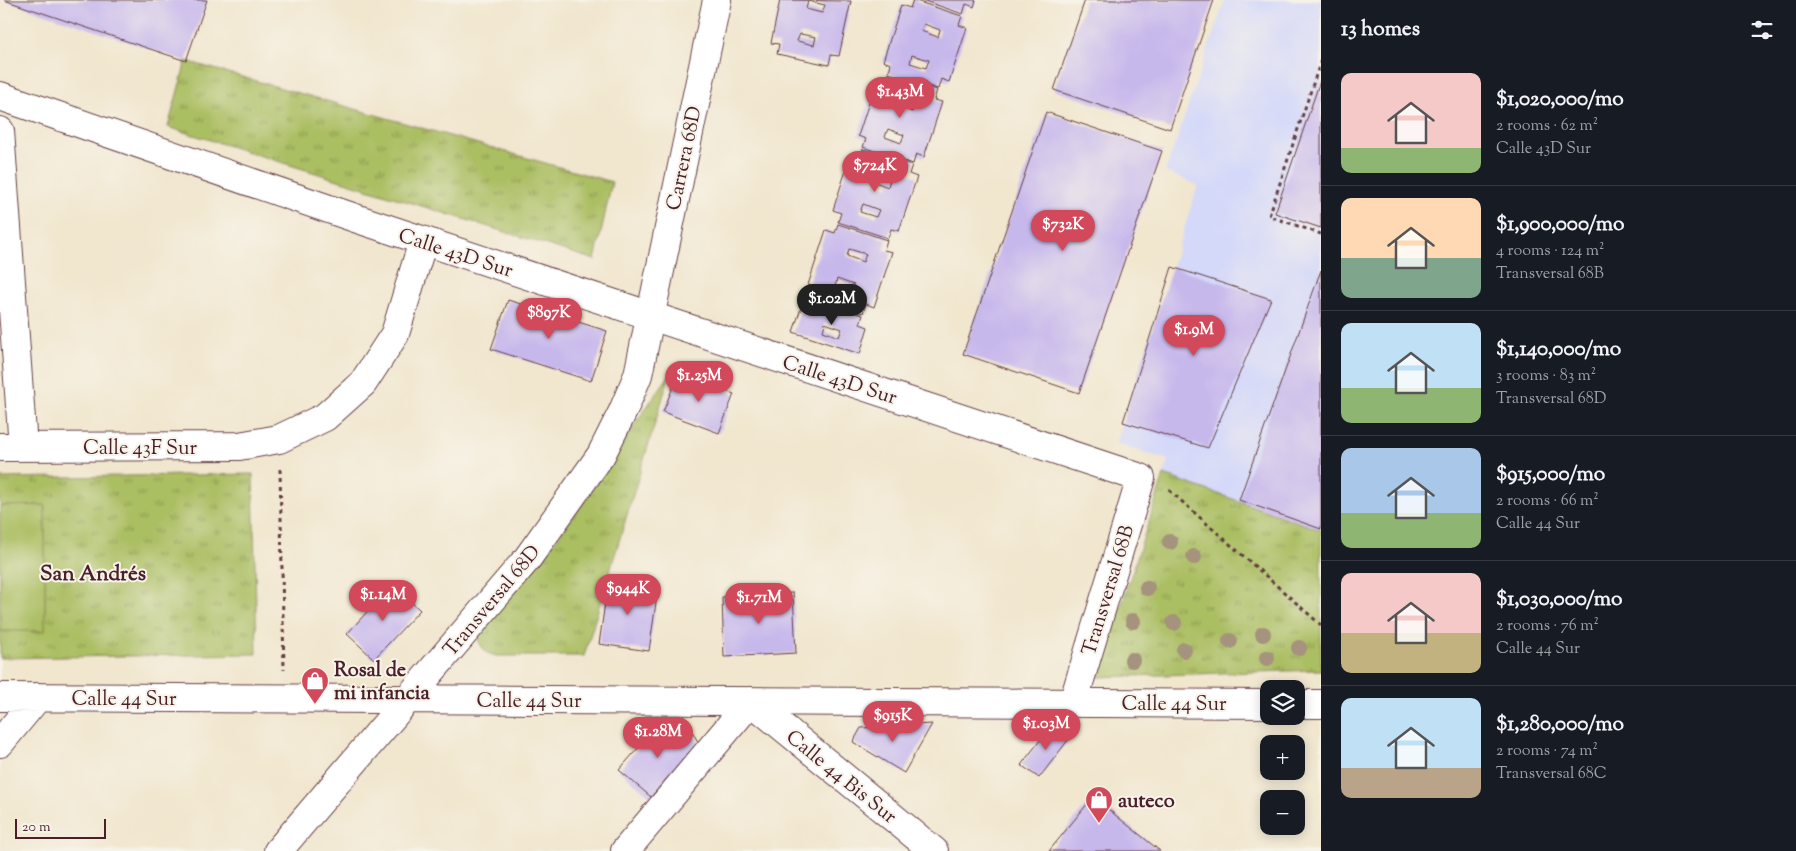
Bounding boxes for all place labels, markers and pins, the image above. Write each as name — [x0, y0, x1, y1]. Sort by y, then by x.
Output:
pin: $1.43M — [859, 76, 941, 119]
pin: $724K — [840, 150, 910, 193]
pin: $732K — [1028, 210, 1098, 252]
pin: $1.02M — [791, 284, 873, 326]
pin: $897K — [514, 298, 584, 340]
pin: $1.9M — [1159, 314, 1229, 357]
pin: $1.25M — [658, 360, 740, 403]
pin: $944K — [593, 574, 663, 616]
pin: $1.14M — [342, 580, 424, 622]
pin: $1.71M — [718, 582, 800, 625]
place label: Rosal de mi infancia — [334, 657, 430, 709]
shop icon: Rosal de mi infancia — [300, 666, 330, 705]
pin: $915K — [858, 700, 928, 743]
pin: $1.03M — [1005, 708, 1087, 751]
pin: $1.28M — [617, 716, 699, 759]
shop icon: auteco — [1084, 785, 1114, 824]
place label: auteco — [1118, 788, 1175, 817]

